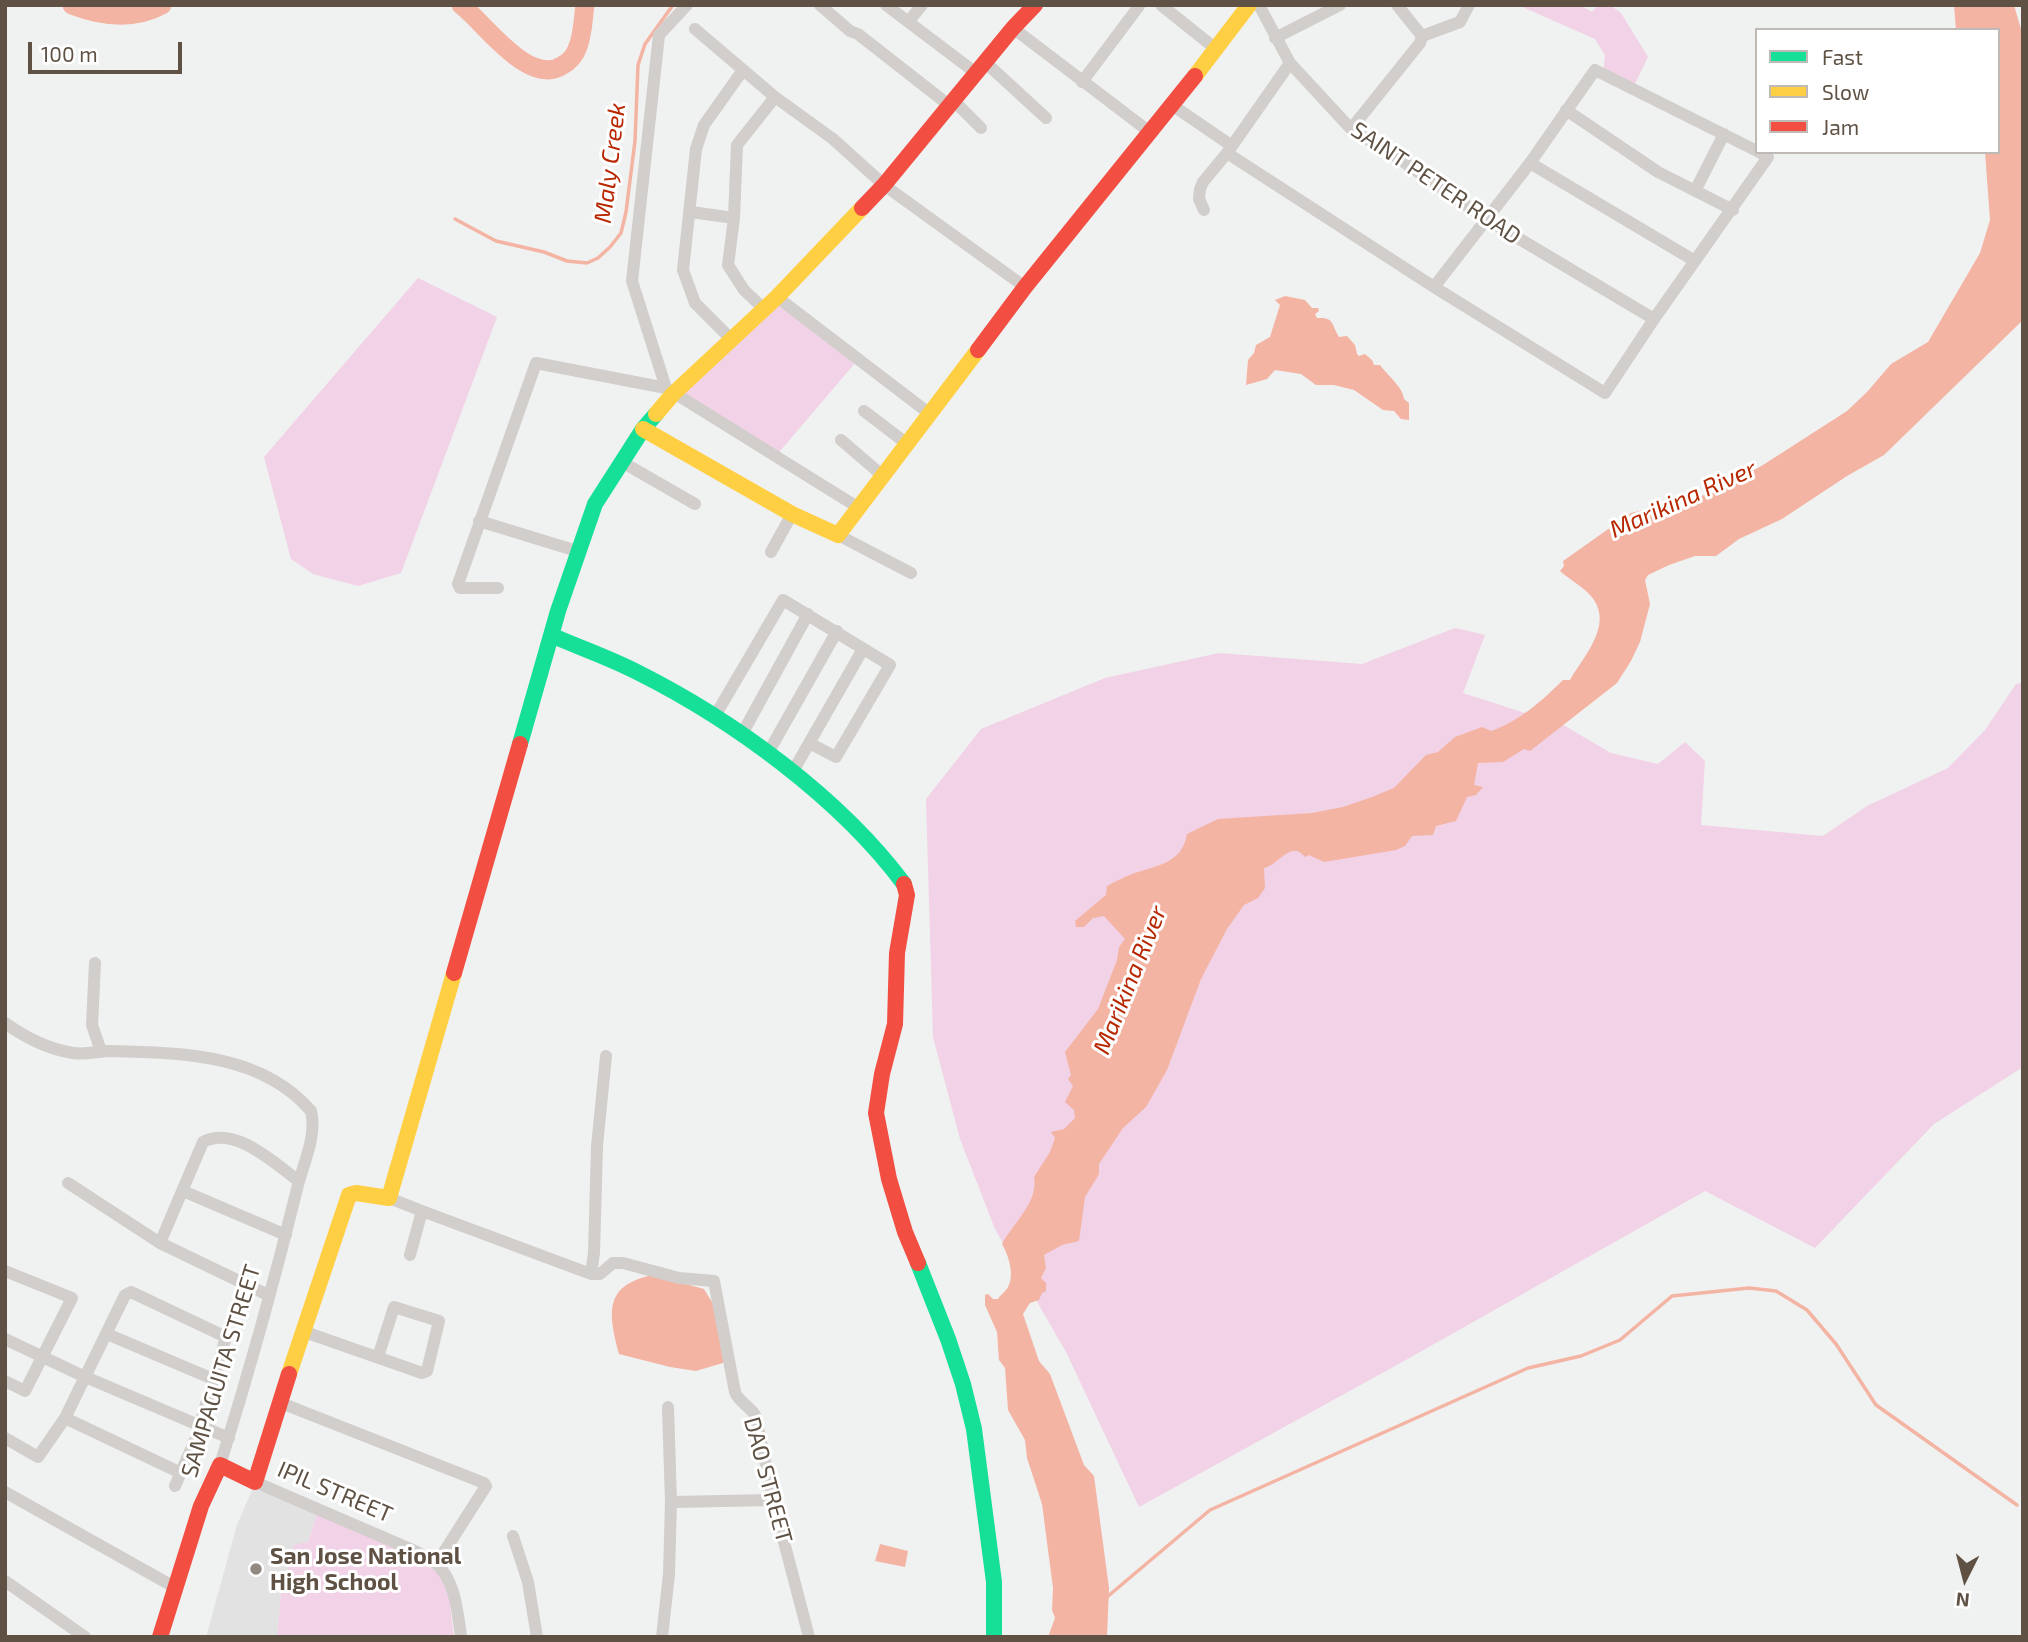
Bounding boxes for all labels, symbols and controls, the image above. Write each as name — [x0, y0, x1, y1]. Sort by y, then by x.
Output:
scale bar — [32, 28, 186, 72]
legend — [1755, 28, 2000, 154]
text: 100 m — [41, 41, 98, 66]
text: Fast — [1822, 44, 1863, 69]
text: Slow — [1822, 79, 1869, 104]
water label: Maly Creek — [588, 101, 632, 225]
text: Jam — [1822, 114, 1859, 139]
street label: SAINT PETER ROAD — [1346, 116, 1526, 250]
water label: Marikina River — [1605, 454, 1761, 544]
water label: Marikina River — [1087, 902, 1173, 1058]
street label: SAMPAGUITA STREET — [175, 1261, 267, 1481]
street label: DAO STREET — [738, 1414, 798, 1546]
street label: IPIL STREET — [273, 1455, 397, 1529]
place label: San Jose National High School — [270, 1542, 461, 1596]
north arrow — [1930, 1544, 2000, 1614]
marker: San Jose National High School — [248, 1561, 264, 1577]
text: N — [1955, 1588, 1971, 1613]

